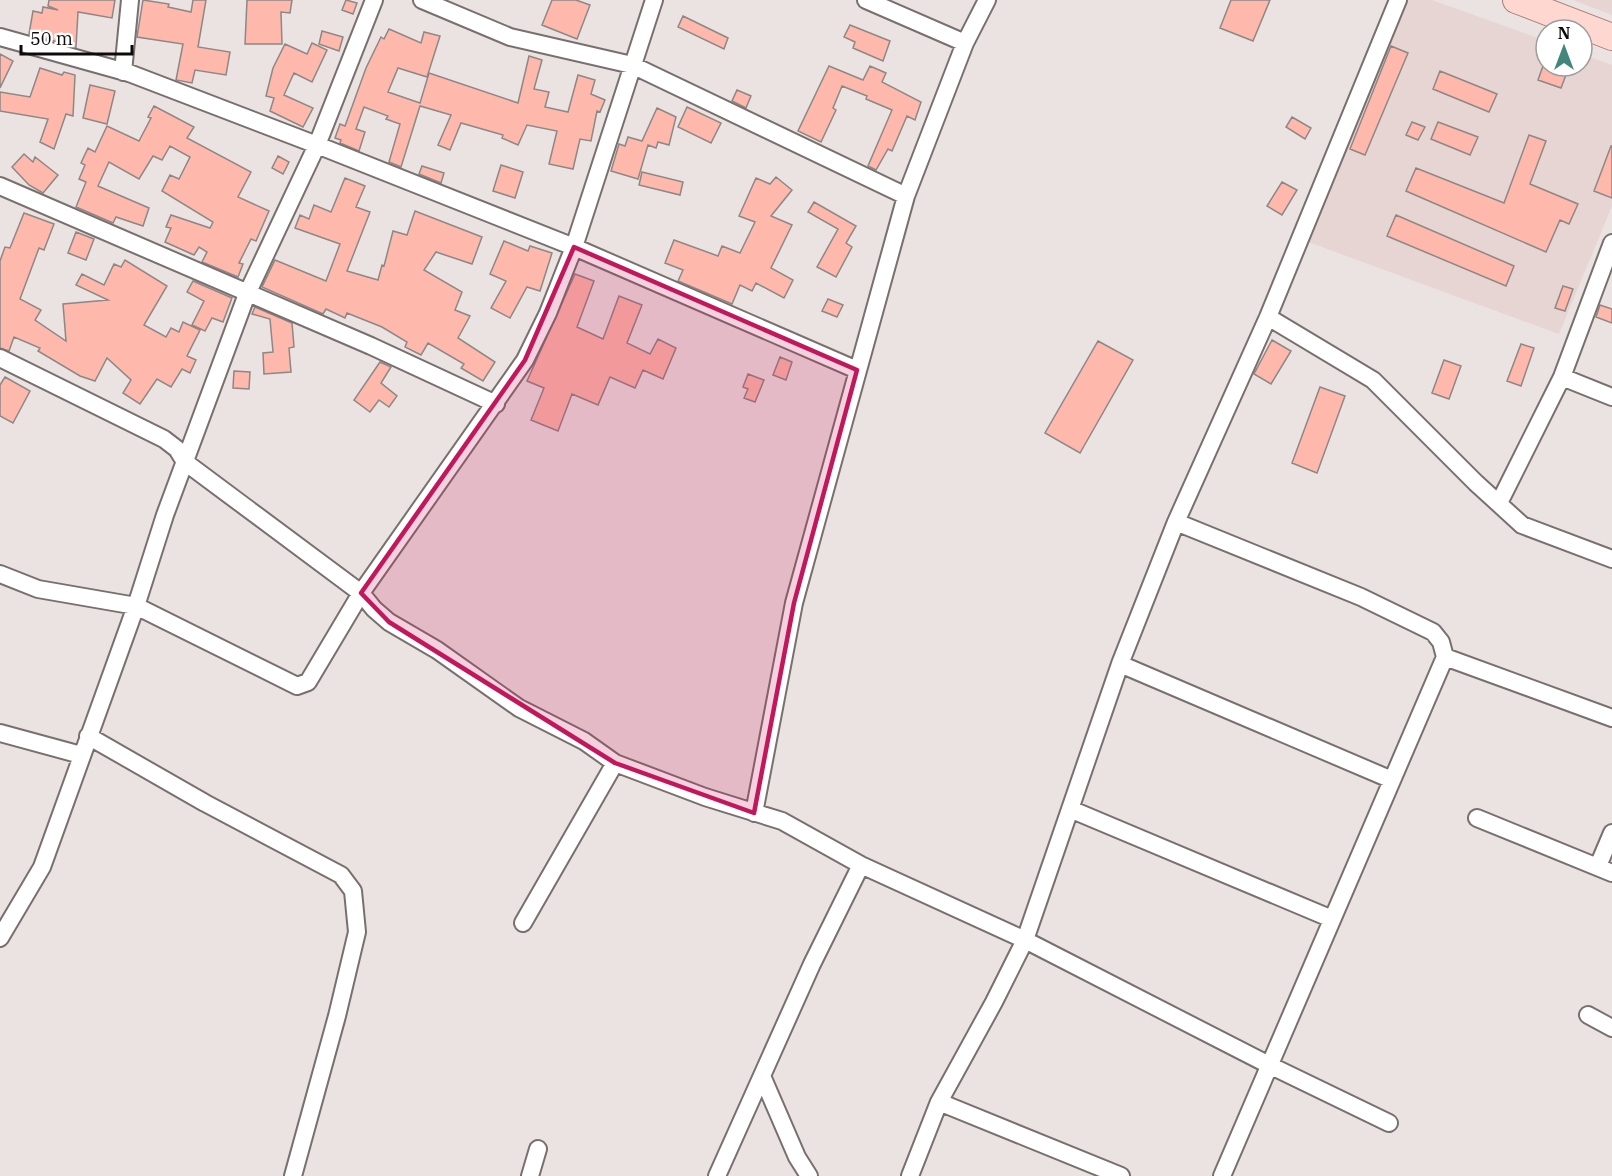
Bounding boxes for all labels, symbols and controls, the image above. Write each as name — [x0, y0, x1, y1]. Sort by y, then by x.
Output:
scale bar — [21, 18, 132, 56]
north arrow — [1534, 18, 1594, 78]
text: N — [1558, 23, 1570, 43]
text: 50 m — [30, 27, 73, 50]

